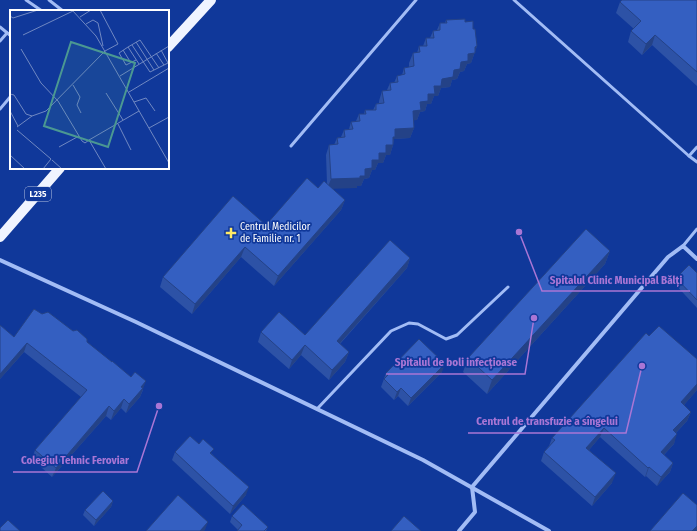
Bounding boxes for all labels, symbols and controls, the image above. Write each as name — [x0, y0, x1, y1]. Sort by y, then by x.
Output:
inset map — [10, 10, 169, 169]
road number: L235 — [25, 187, 51, 201]
place label: Centrul Medicilor de Familie nr. 1 — [240, 221, 311, 245]
marker: Centrul Medicilor de Familie nr. 1 — [225, 227, 237, 239]
callout: Spitalul Clinic Municipal Bălți — [542, 268, 690, 291]
text: Spitalul Clinic Municipal Bălți — [550, 274, 682, 287]
callout: Spitalul de boli infecțioase — [386, 351, 525, 374]
text: Spitalul de boli infecțioase — [395, 356, 518, 369]
callout: Centrul de transfuzie a sîngelui — [468, 410, 626, 433]
text: Centrul de transfuzie a sîngelui — [476, 415, 618, 428]
callout: Colegiul Tehnic Feroviar — [13, 449, 137, 472]
text: Colegiul Tehnic Feroviar — [21, 454, 130, 467]

